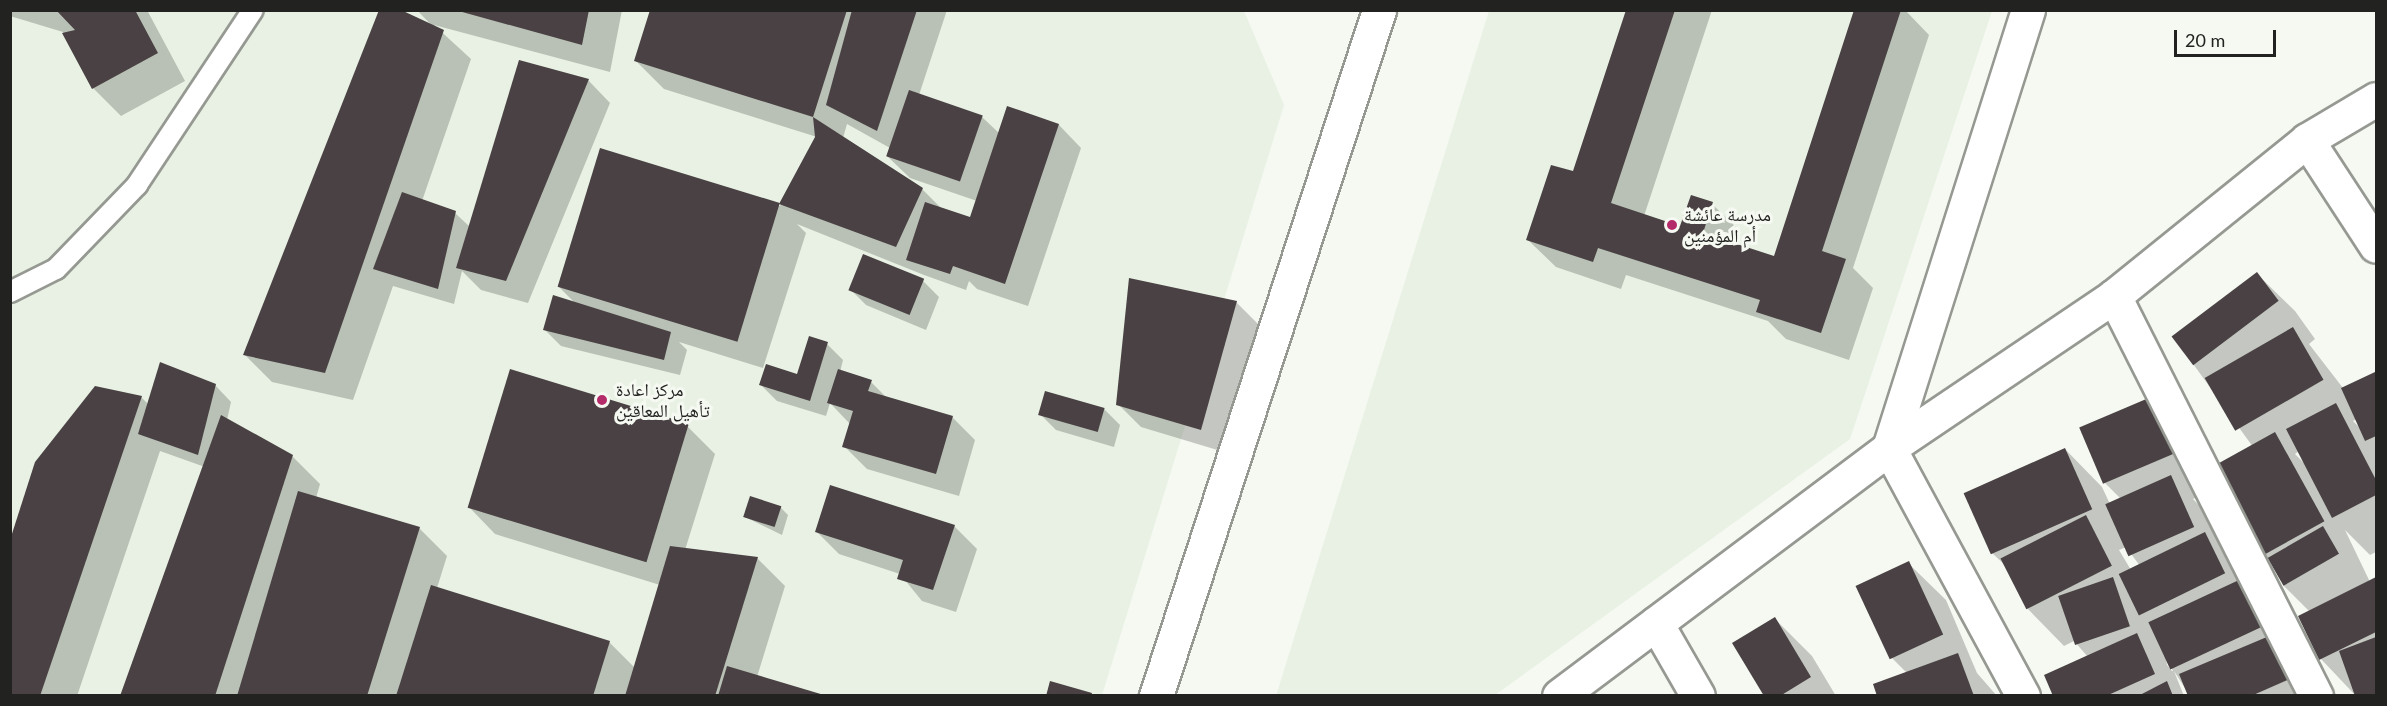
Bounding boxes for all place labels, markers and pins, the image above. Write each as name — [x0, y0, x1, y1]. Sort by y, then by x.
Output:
place label: مدرسة عائشة أم المؤمنين — [1684, 204, 1771, 246]
marker: مدرسة عائشة أم المؤمنين — [1665, 218, 1679, 232]
place label: مركز اعادة تأهيل المعاقين — [616, 379, 710, 422]
marker: مركز اعادة تأهيل المعاقين — [593, 391, 611, 409]

